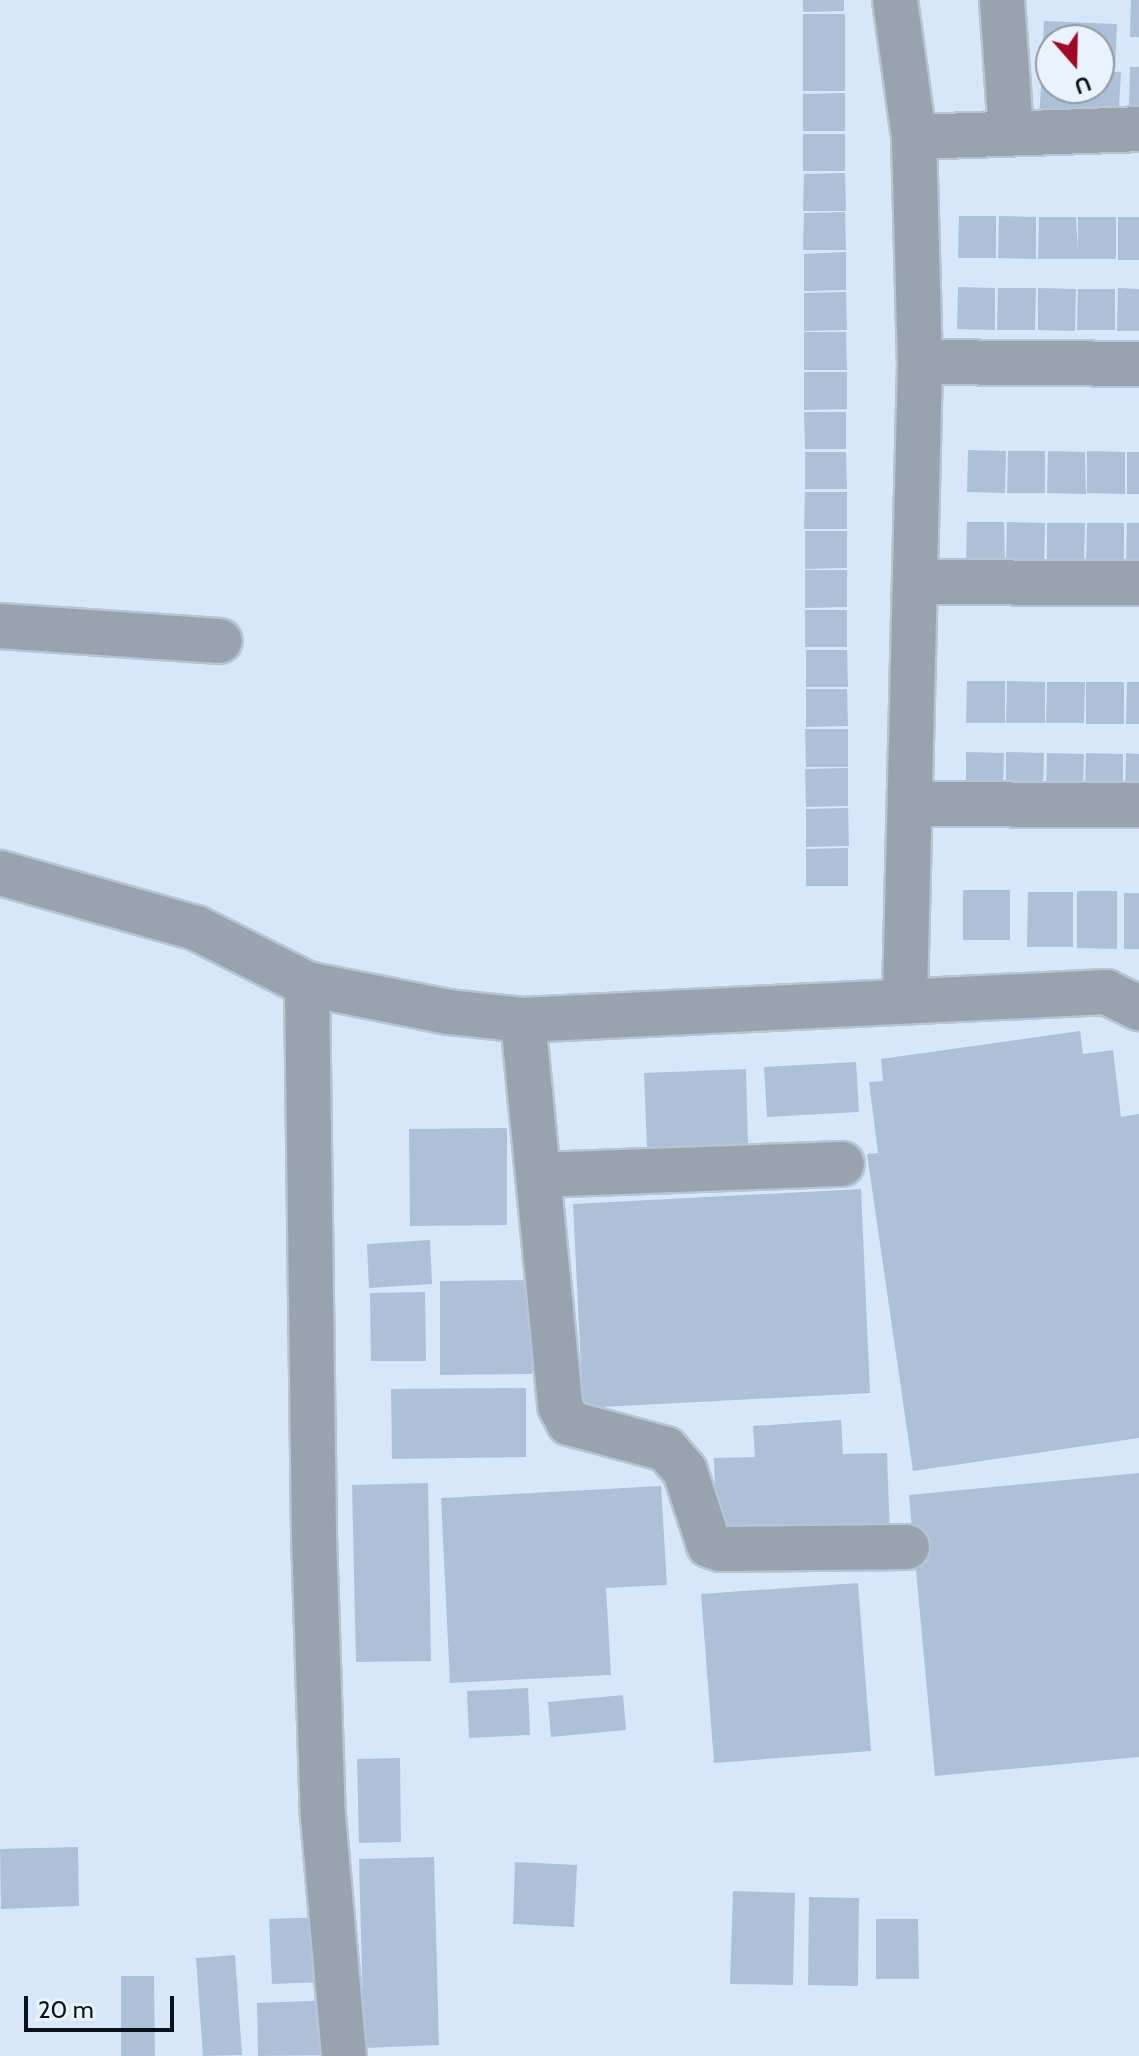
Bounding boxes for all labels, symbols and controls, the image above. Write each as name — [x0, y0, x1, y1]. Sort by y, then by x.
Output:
north arrow — [1035, 24, 1115, 104]
text: U — [1071, 70, 1095, 101]
scale bar — [28, 1980, 178, 2030]
text: 20 m — [38, 1995, 94, 2024]

